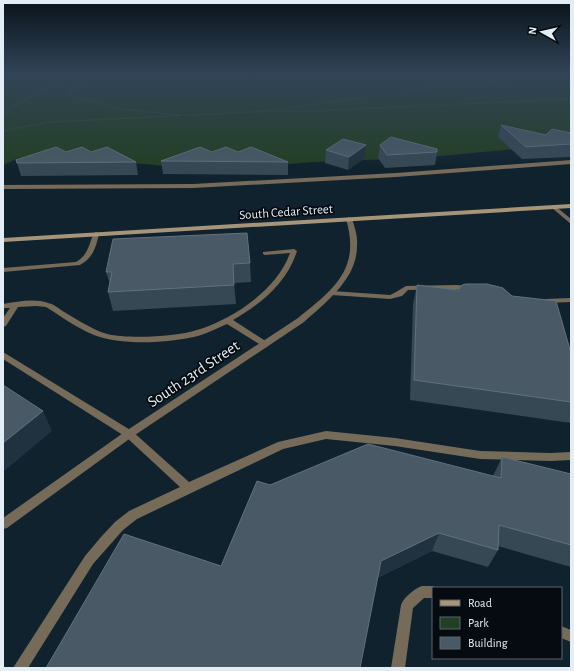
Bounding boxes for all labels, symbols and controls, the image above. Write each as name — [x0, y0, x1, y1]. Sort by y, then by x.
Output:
north arrow — [522, 12, 562, 52]
text: N — [527, 26, 539, 35]
street label: South Cedar Street — [239, 203, 333, 222]
street label: South 23rd Street — [145, 337, 242, 410]
legend — [432, 587, 562, 659]
text: Road — [468, 597, 492, 609]
text: Park — [468, 617, 489, 629]
text: Building — [468, 637, 508, 649]

